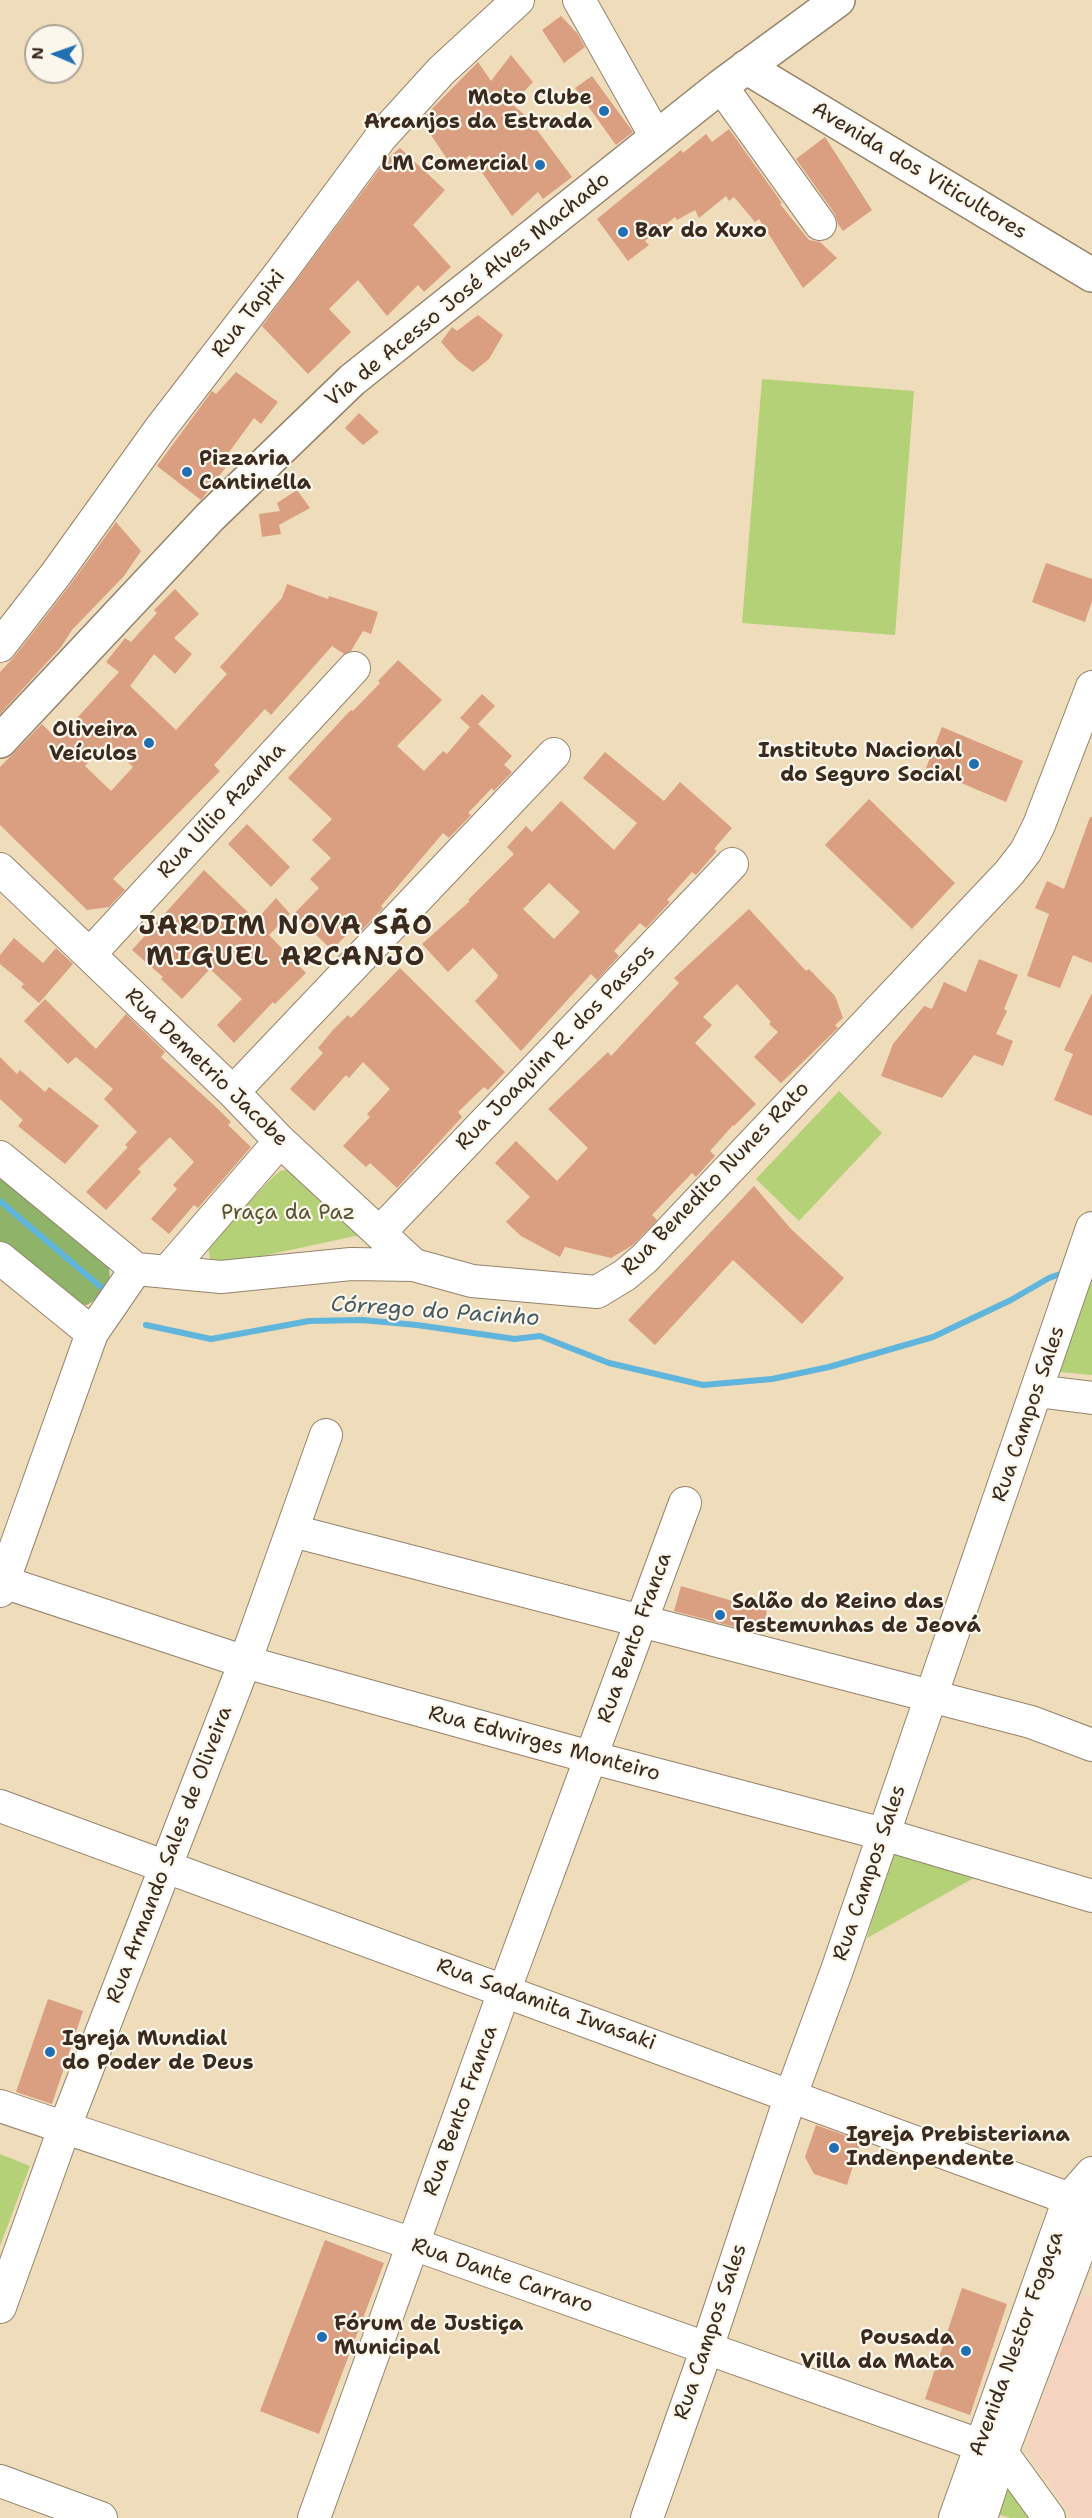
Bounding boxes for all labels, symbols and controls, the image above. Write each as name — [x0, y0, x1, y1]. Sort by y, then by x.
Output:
north arrow — [24, 24, 84, 84]
text: N — [27, 47, 48, 60]
place label: Moto Clube Arcanjos da Estrada — [364, 86, 592, 136]
street label: Avenida dos Viticultores — [807, 97, 1031, 245]
marker: Moto Clube Arcanjos da Estrada — [597, 104, 611, 118]
place label: LM Comercial — [381, 152, 528, 178]
marker: LM Comercial — [533, 158, 547, 172]
street label: Via de Acesso José Alves Machado — [321, 167, 615, 413]
place label: Bar do Xuxo — [635, 219, 767, 245]
marker: Bar do Xuxo — [616, 225, 630, 239]
street label: Rua Tapixi — [207, 265, 291, 363]
place label: Pizzaria Cantinella — [199, 447, 311, 497]
marker: Pizzaria Cantinella — [180, 465, 194, 479]
place label: Oliveira Veículos — [49, 718, 137, 768]
marker: Oliveira Veículos — [142, 736, 156, 750]
street label: Rua Uílio Azanha — [153, 738, 291, 884]
place label: Instituto Nacional do Seguro Social — [758, 739, 962, 789]
marker: Instituto Nacional do Seguro Social — [967, 757, 981, 771]
district label: JARDIM NOVA SÃO MIGUEL ARCANJO — [138, 911, 434, 974]
street label: Rua Joaquim R. dos Passos — [451, 940, 661, 1156]
street label: Rua Demetrio Jacobe — [119, 984, 293, 1152]
street label: Rua Benedito Nunes Rato — [617, 1077, 815, 1281]
park label: Praça da Paz — [221, 1201, 355, 1227]
water label: Córrego do Pacinho — [330, 1292, 540, 1332]
street label: Rua Campos Sales — [987, 1323, 1071, 1505]
street label: Rua Bento Franca — [592, 1549, 678, 1727]
place label: Salão do Reino das Testemunhas de Jeová — [732, 1590, 981, 1640]
marker: Salão do Reino das Testemunhas de Jeová — [713, 1608, 727, 1622]
street label: Rua Edwirges Monteiro — [425, 1701, 663, 1787]
street label: Rua Armando Sales de Oliveira — [102, 1703, 238, 2007]
street label: Rua Campos Sales — [828, 1782, 912, 1964]
street label: Rua Sadamita Iwasaki — [433, 1954, 659, 2056]
street label: Rua Bento Franca — [418, 2022, 504, 2200]
place label: Igreja Mundial do Poder de Deus — [62, 2027, 253, 2077]
marker: Igreja Mundial do Poder de Deus — [43, 2045, 57, 2059]
place label: Igreja Prebisteriana Indenpendente — [846, 2123, 1070, 2173]
marker: Igreja Prebisteriana Indenpendente — [827, 2141, 841, 2155]
street label: Avenida Nestor Fogaça — [965, 2228, 1069, 2460]
street label: Rua Dante Carraro — [408, 2233, 596, 2319]
street label: Rua Campos Sales — [669, 2241, 753, 2423]
place label: Fórum de Justiça Municipal — [334, 2312, 523, 2362]
place label: Pousada Villa da Mata — [801, 2326, 954, 2376]
marker: Fórum de Justiça Municipal — [315, 2330, 329, 2344]
marker: Pousada Villa da Mata — [959, 2344, 973, 2358]

